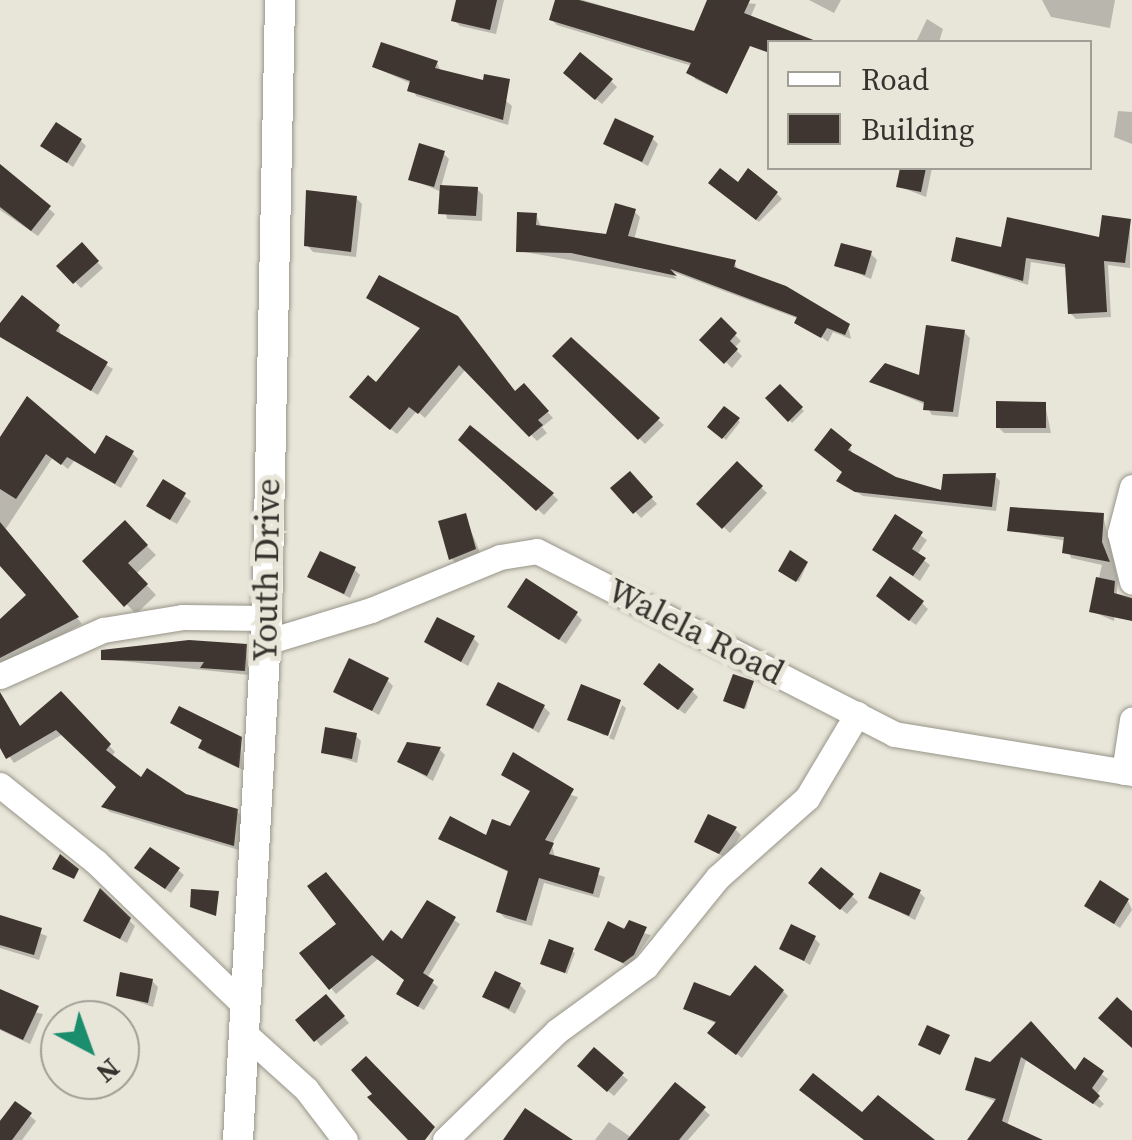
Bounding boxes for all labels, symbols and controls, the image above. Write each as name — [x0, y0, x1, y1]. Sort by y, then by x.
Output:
legend — [767, 40, 1092, 170]
text: Road — [861, 59, 929, 100]
text: Building — [861, 109, 974, 150]
street label: Youth Drive — [243, 478, 289, 662]
street label: Walela Road — [601, 569, 791, 693]
north arrow — [40, 1000, 140, 1100]
text: N — [88, 1050, 129, 1092]

